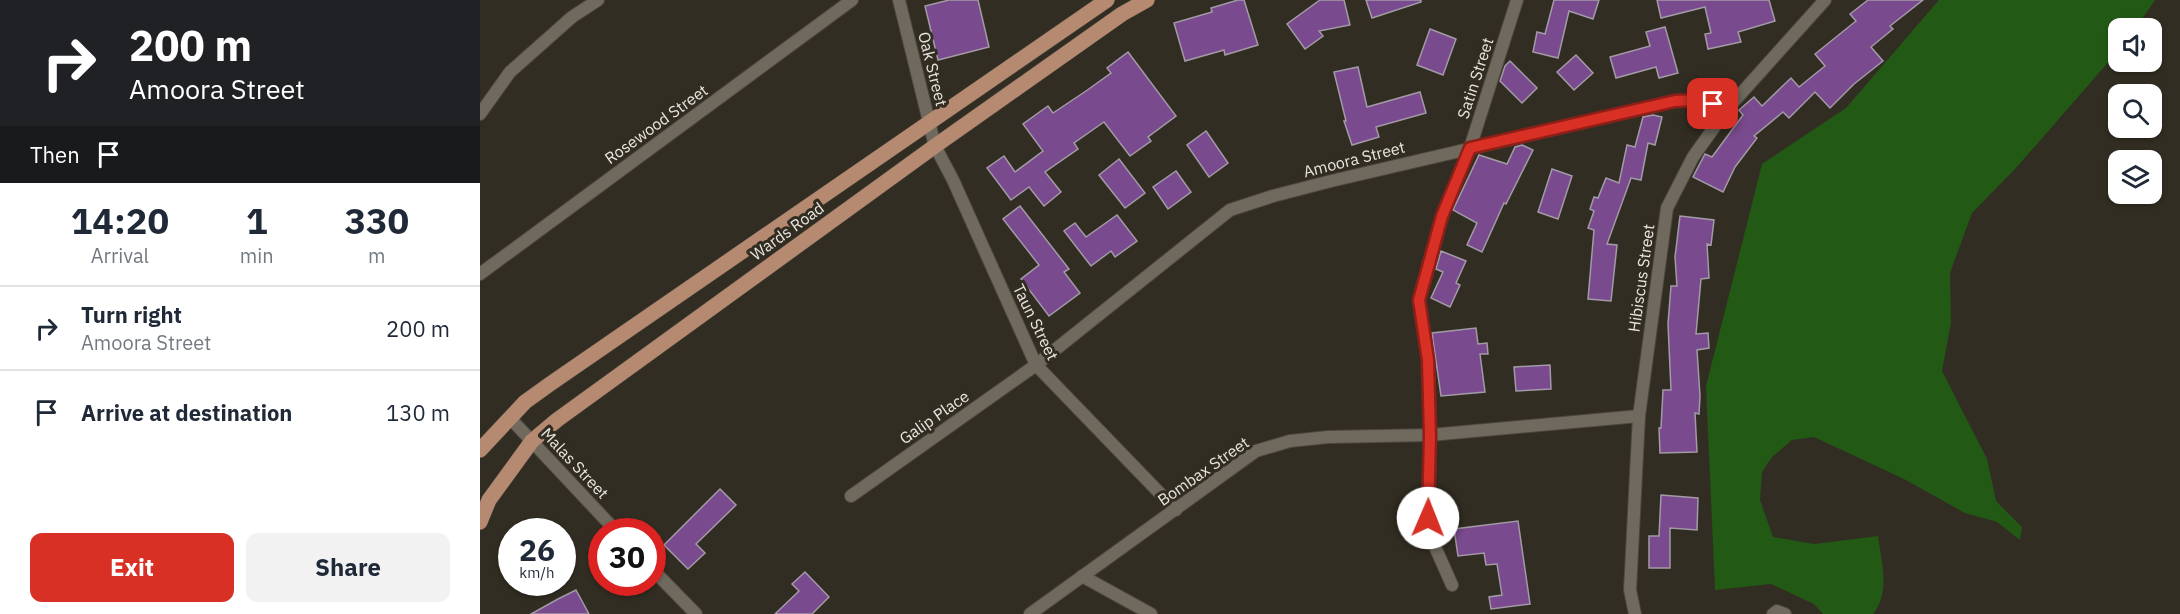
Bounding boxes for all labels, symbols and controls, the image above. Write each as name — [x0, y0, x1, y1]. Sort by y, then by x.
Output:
text: 200 m — [129, 18, 252, 73]
map controls — [2108, 18, 2162, 204]
button: sound — [2108, 18, 2162, 72]
icon: right — [30, 24, 108, 102]
street label: Oak Street — [914, 30, 952, 108]
street label: Satin Street — [1452, 35, 1498, 121]
text: Amoora Street — [129, 71, 305, 106]
pin — [1687, 78, 1738, 129]
street label: Rosewood Street — [601, 80, 711, 168]
button: search — [2108, 84, 2162, 138]
icon: arrive — [1696, 87, 1729, 120]
street label: Amoora Street — [1301, 137, 1407, 181]
icon: arrive — [92, 138, 125, 171]
text: Then — [30, 140, 80, 169]
button: layers — [2108, 150, 2162, 204]
text: 14:20 — [71, 197, 169, 244]
text: 1 — [246, 197, 268, 244]
text: 330 — [344, 197, 409, 244]
street label: Wards Road — [746, 198, 828, 264]
street label: Hibiscus Street — [1624, 223, 1658, 333]
text: Arrival — [91, 242, 149, 269]
text: min — [240, 242, 274, 269]
text: m — [368, 242, 386, 269]
street label: Taun Street — [1009, 281, 1063, 363]
text: Turn right — [81, 300, 182, 329]
icon: right — [30, 312, 63, 345]
text: 200 m — [386, 314, 450, 343]
text: Amoora Street — [81, 329, 211, 356]
street label: Galip Place — [895, 386, 973, 448]
icon: arrive — [30, 396, 63, 429]
text: Arrive at destination — [81, 398, 292, 427]
text: 130 m — [386, 398, 450, 427]
street label: Malas Street — [537, 423, 613, 503]
street label: Bombax Street — [1153, 432, 1253, 510]
position arrow — [1396, 486, 1460, 550]
speed limit sign: 30 — [588, 518, 666, 596]
text: 26 — [519, 530, 555, 569]
button: Exit — [30, 533, 234, 602]
button: Share — [246, 533, 450, 602]
text: km/h — [519, 563, 555, 582]

